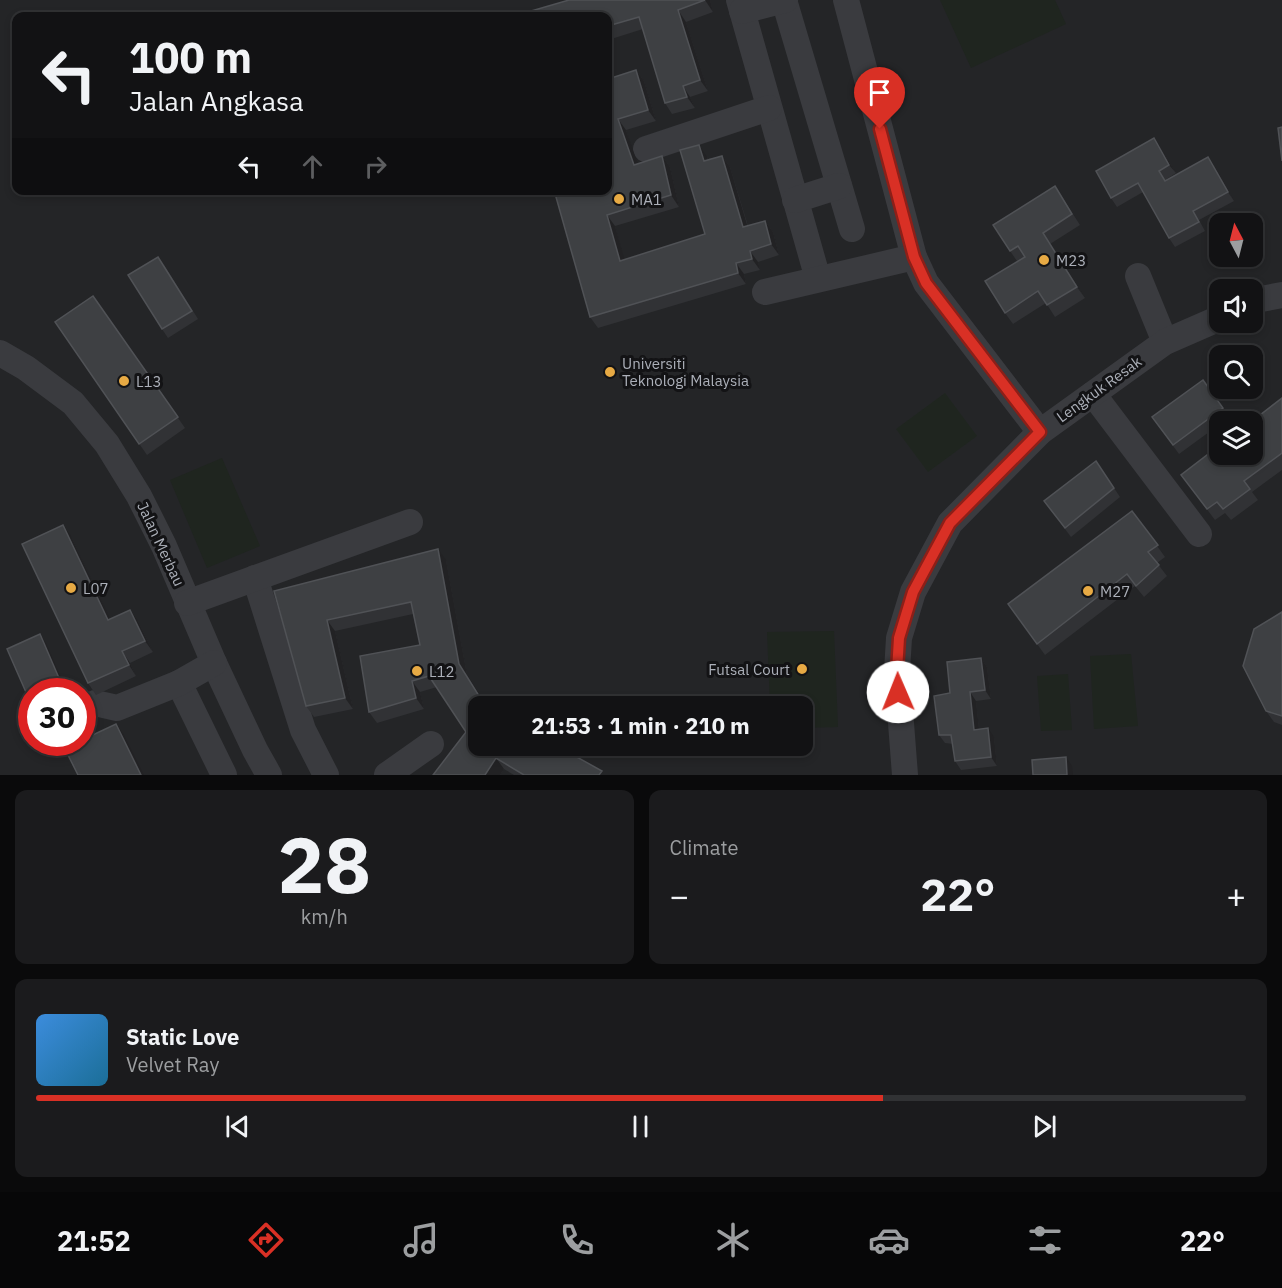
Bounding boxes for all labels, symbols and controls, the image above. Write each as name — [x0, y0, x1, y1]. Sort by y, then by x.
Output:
text: 100 m — [129, 30, 252, 85]
icon: left — [30, 36, 108, 114]
pin — [854, 67, 905, 129]
icon: arrive — [863, 76, 896, 109]
text: Jalan Angkasa — [129, 83, 304, 118]
icon: left — [233, 150, 266, 183]
icon: ahead — [296, 150, 329, 183]
icon: right — [359, 150, 392, 183]
place label: MA1 — [631, 190, 662, 209]
marker: MA1 — [612, 192, 626, 206]
north arrow — [1209, 213, 1263, 267]
map controls — [1209, 213, 1263, 465]
place label: M23 — [1056, 251, 1086, 270]
marker: M23 — [1037, 253, 1051, 267]
button: sound — [1209, 279, 1263, 333]
button: search — [1209, 345, 1263, 399]
street label: Lengkuk Resak — [1053, 352, 1145, 426]
place label: Universiti Teknologi Malaysia — [622, 354, 749, 390]
marker: Universiti Teknologi Malaysia — [603, 365, 617, 379]
place label: L13 — [136, 372, 162, 391]
marker: L13 — [117, 374, 131, 388]
button: layers — [1209, 411, 1263, 465]
street label: Jalan Merbau — [133, 499, 189, 589]
place label: L07 — [83, 579, 109, 598]
marker: L07 — [64, 581, 78, 595]
place label: M27 — [1100, 582, 1130, 601]
marker: M27 — [1081, 584, 1095, 598]
place label: Futsal Court — [708, 660, 790, 679]
position arrow — [866, 660, 930, 724]
place label: L12 — [429, 662, 455, 681]
marker: Futsal Court — [795, 662, 809, 676]
marker: L12 — [410, 664, 424, 678]
speed limit sign: 30 — [18, 678, 96, 756]
text: 21:53 · 1 min · 210 m — [531, 711, 750, 740]
text: 28 — [277, 813, 371, 914]
text: Climate — [670, 834, 738, 861]
text: 22° — [920, 865, 995, 923]
text: − — [670, 874, 689, 917]
text: + — [1226, 874, 1246, 917]
text: km/h — [301, 903, 348, 930]
text: Static Love — [126, 1022, 239, 1051]
text: Velvet Ray — [126, 1051, 219, 1078]
icon: previous — [221, 1110, 254, 1143]
icon: pause — [624, 1110, 657, 1143]
icon: next — [1028, 1110, 1061, 1143]
icon: directions — [245, 1219, 287, 1261]
icon: music — [400, 1219, 442, 1261]
icon: phone — [556, 1219, 598, 1261]
icon: climate — [712, 1219, 754, 1261]
icon: car — [868, 1219, 910, 1261]
icon: filters — [1024, 1219, 1066, 1261]
text: 21:52 — [57, 1223, 131, 1258]
text: 22° — [1180, 1223, 1225, 1258]

